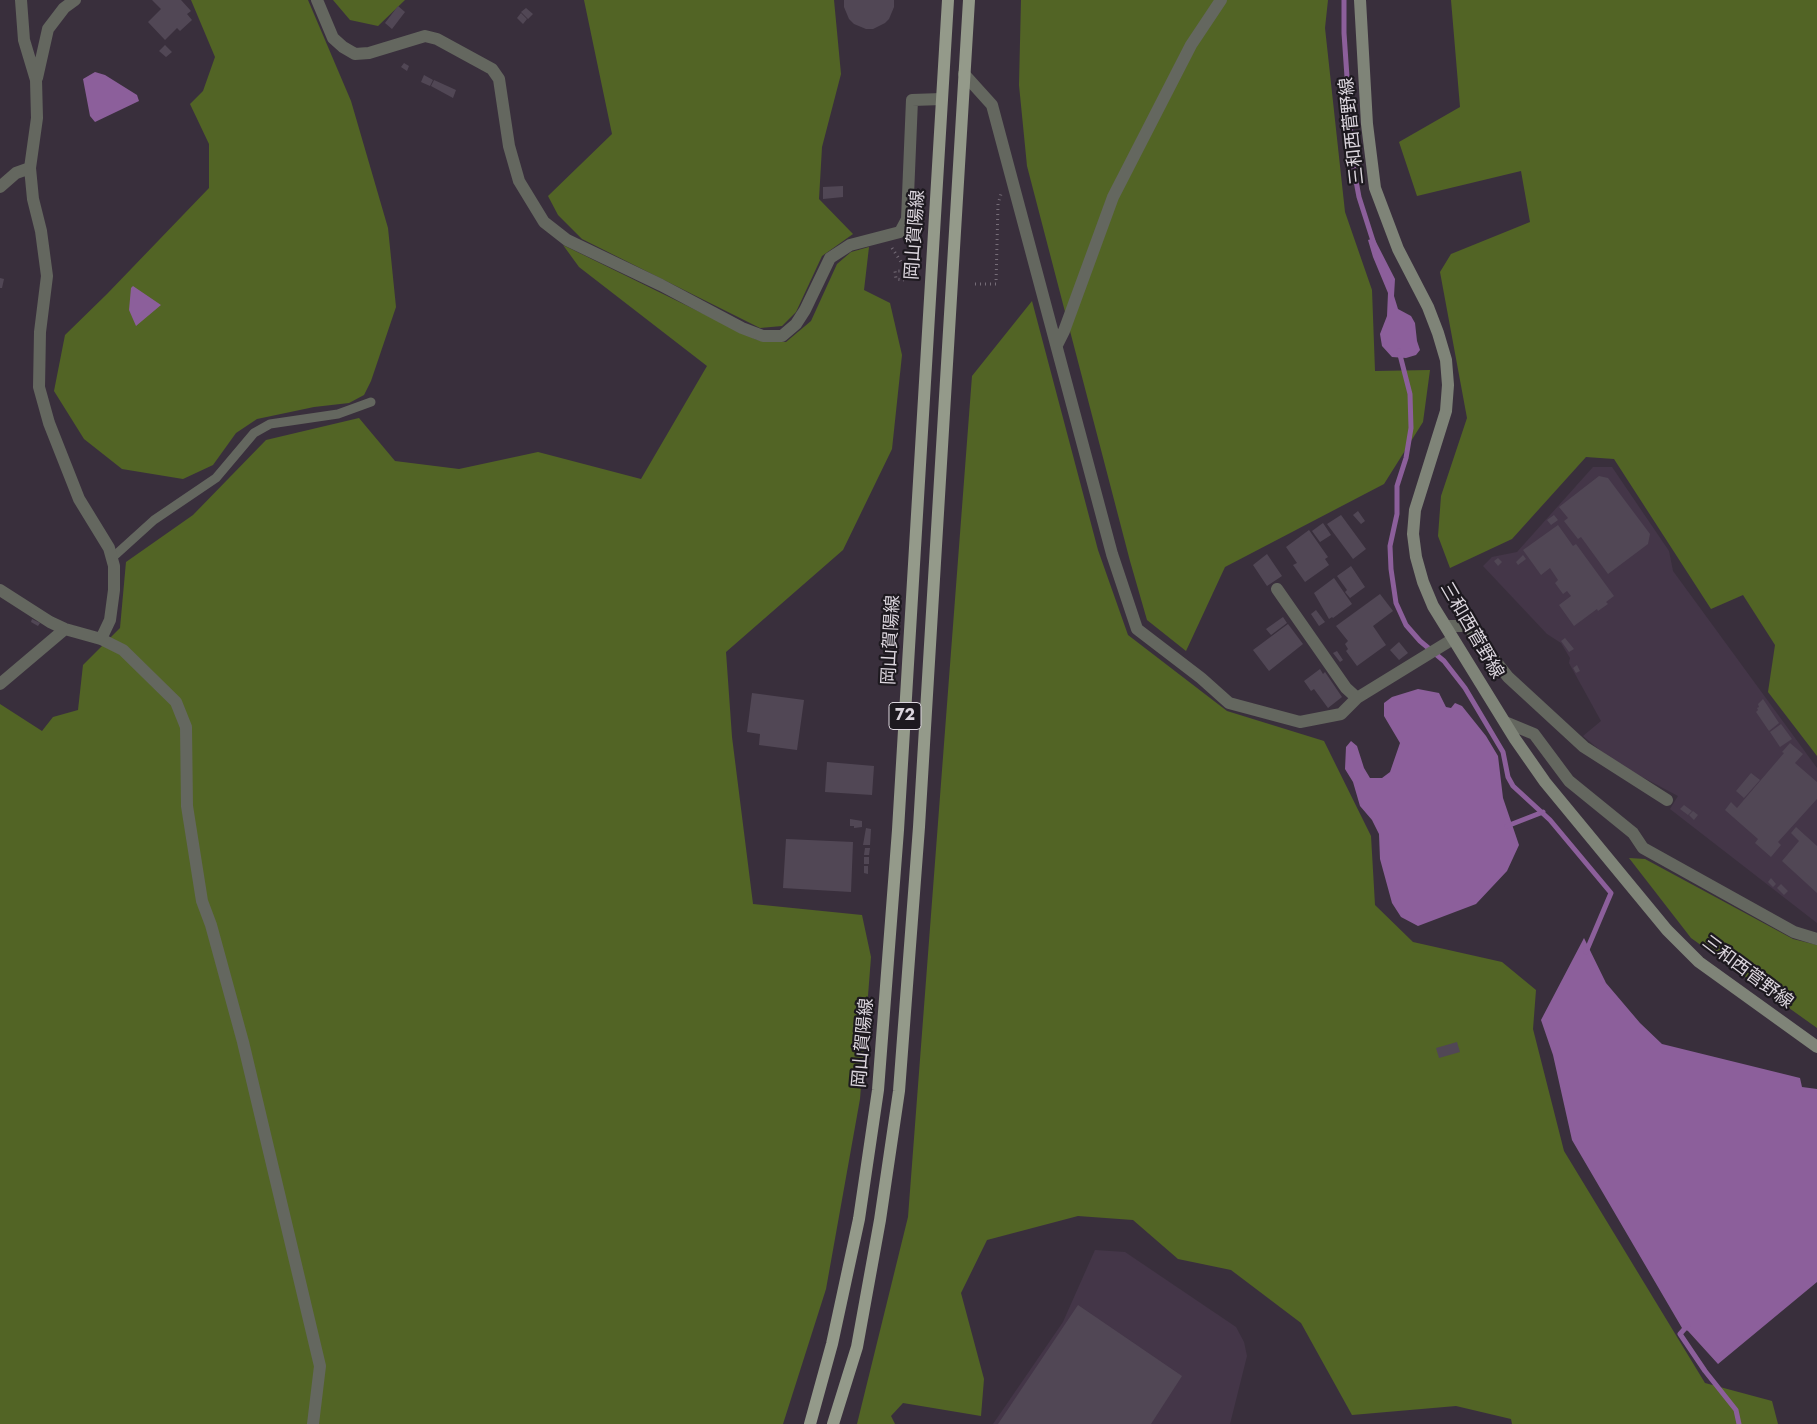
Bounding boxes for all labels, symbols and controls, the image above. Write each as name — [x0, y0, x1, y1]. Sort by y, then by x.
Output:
street label: 三和西菅野線 — [1337, 76, 1369, 186]
street label: 岡山賀陽線 — [902, 189, 930, 281]
street label: 三和西菅野線 — [1435, 579, 1507, 683]
street label: 岡山賀陽線 — [879, 594, 905, 686]
road number: 72 — [889, 702, 921, 729]
street label: 三和西菅野線 — [1697, 932, 1797, 1014]
street label: 岡山賀陽線 — [849, 997, 879, 1089]

